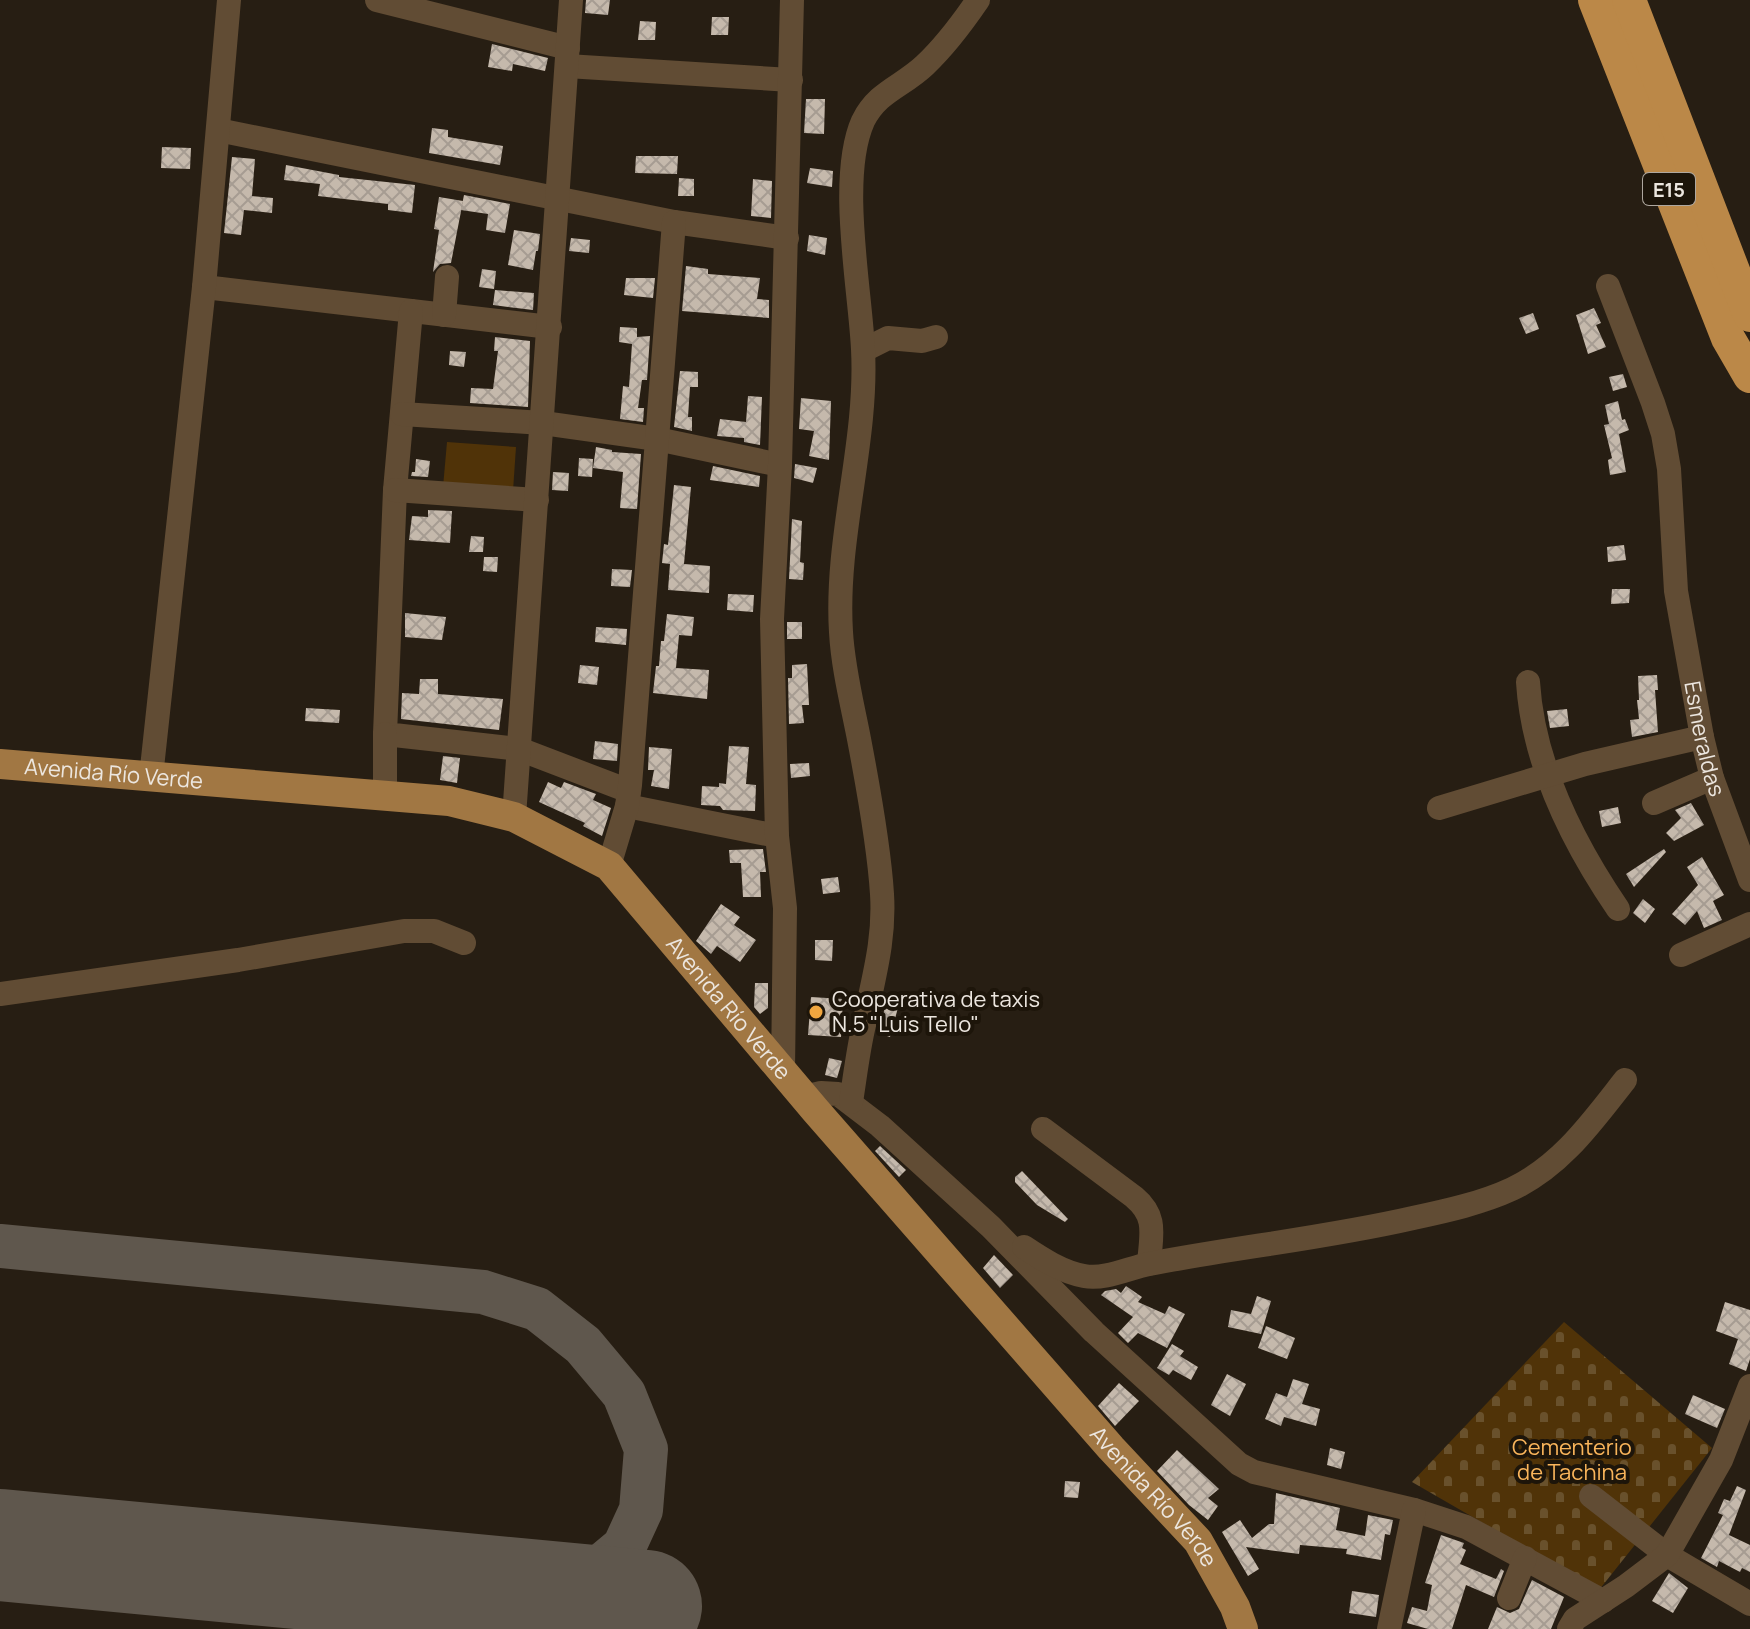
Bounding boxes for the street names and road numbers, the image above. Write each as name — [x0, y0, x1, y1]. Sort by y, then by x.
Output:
road number: E15 — [1643, 173, 1695, 205]
street label: Esmeraldas — [1677, 679, 1733, 801]
street label: Avenida Río Verde — [23, 751, 204, 796]
street label: Avenida Río Verde — [660, 930, 798, 1086]
street label: Avenida Río Verde — [1084, 1420, 1224, 1572]

